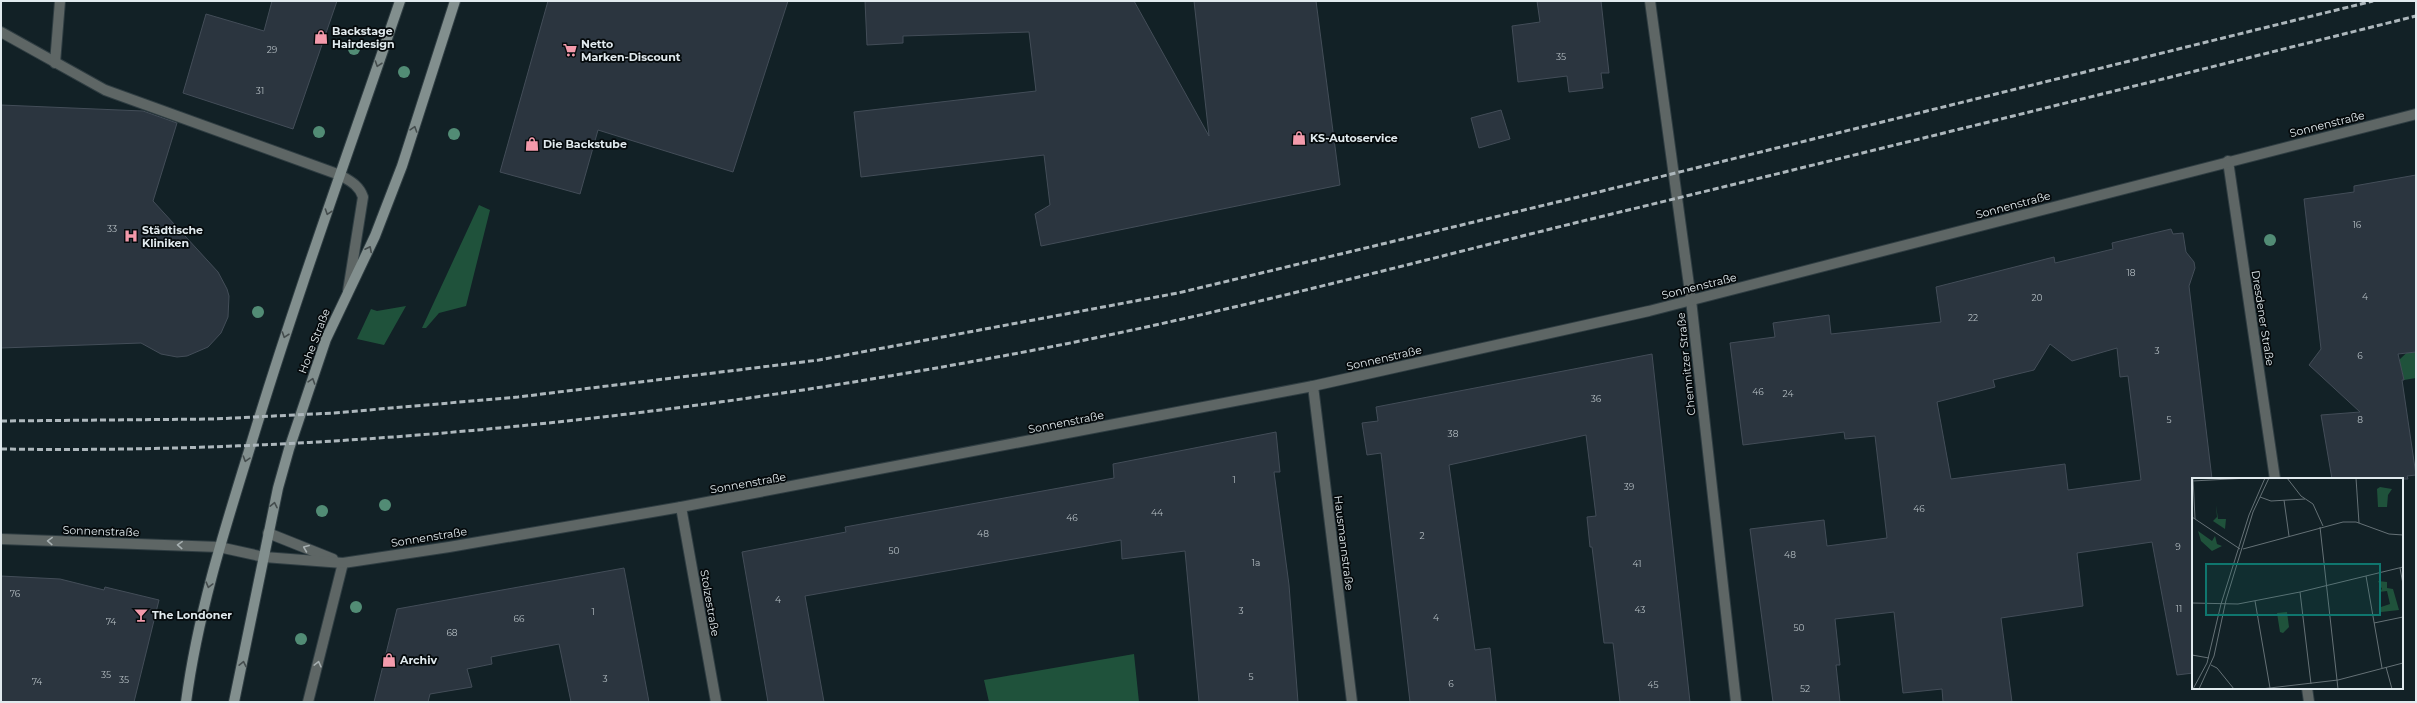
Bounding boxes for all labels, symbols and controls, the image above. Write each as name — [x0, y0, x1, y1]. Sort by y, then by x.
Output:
place label: Backstage Hairdesign — [332, 24, 395, 51]
shop icon: Backstage Hairdesign — [313, 29, 329, 45]
place label: Netto Marken-Discount — [581, 37, 681, 64]
supermarket icon: Netto Marken-Discount — [562, 42, 578, 58]
house number: 29 — [267, 44, 278, 55]
house number: 35 — [1556, 51, 1566, 62]
one-way arrow — [374, 61, 383, 68]
house number: 31 — [256, 85, 264, 96]
street label: Sonnenstraße — [2288, 108, 2366, 140]
one-way arrow — [409, 126, 418, 133]
shop icon: KS-Autoservice — [1291, 130, 1307, 146]
place label: KS-Autoservice — [1310, 131, 1398, 145]
shop icon: Die Backstube — [524, 136, 540, 152]
place label: Die Backstube — [543, 137, 627, 151]
street label: Sonnenstraße — [1974, 188, 2052, 222]
one-way arrow — [324, 209, 332, 216]
house number: 16 — [2353, 219, 2362, 230]
house number: 33 — [107, 223, 117, 234]
place label: Städtische Kliniken — [142, 223, 203, 250]
hospital icon: Städtische Kliniken — [123, 228, 139, 244]
one-way arrow — [364, 246, 371, 253]
house number: 18 — [2127, 267, 2136, 278]
street label: Dresdener Straße — [2249, 269, 2278, 367]
street label: Sonnenstraße — [1660, 270, 1738, 302]
house number: 4 — [2362, 291, 2368, 302]
house number: 20 — [2031, 292, 2043, 303]
street label: Hohe Straße — [295, 306, 333, 375]
street label: Chemnitzer Straße — [1674, 311, 1698, 416]
house number: 22 — [1968, 312, 1978, 323]
one-way arrow — [282, 332, 290, 339]
street label: Sonnenstraße — [1345, 342, 1423, 373]
house number: 3 — [2154, 345, 2160, 356]
house number: 6 — [2357, 350, 2363, 361]
one-way arrow — [307, 378, 315, 385]
house number: 46 — [1752, 386, 1764, 397]
house number: 24 — [1783, 388, 1793, 399]
house number: 36 — [1591, 393, 1602, 404]
street label: Sonnenstraße — [1027, 408, 1105, 436]
house number: 5 — [2166, 414, 2172, 425]
house number: 8 — [2357, 414, 2363, 425]
house number: 38 — [1448, 428, 1459, 439]
one-way arrow — [242, 456, 251, 463]
street label: Sonnenstraße — [709, 469, 787, 497]
house number: 1 — [1232, 474, 1236, 485]
inset map — [2192, 478, 2403, 689]
house number: 39 — [1624, 481, 1635, 492]
street label: Hausmannstraße — [1331, 495, 1357, 592]
one-way arrow — [270, 502, 278, 508]
house number: 46 — [1913, 503, 1925, 514]
house number: 44 — [1151, 507, 1163, 518]
house number: 46 — [1066, 512, 1078, 523]
street label: Sonnenstraße — [62, 523, 140, 539]
street label: Sonnenstraße — [390, 524, 468, 550]
house number: 48 — [977, 528, 989, 539]
house number: 2 — [1419, 530, 1425, 541]
one-way arrow — [47, 537, 53, 545]
one-way arrow — [177, 541, 183, 549]
house number: 9 — [2175, 541, 2181, 552]
one-way arrow — [303, 545, 310, 553]
house number: 50 — [888, 545, 900, 556]
house number: 48 — [1784, 549, 1796, 560]
house number: 1a — [1252, 557, 1260, 568]
house number: 41 — [1633, 558, 1641, 569]
street label: Stolzestraße — [697, 569, 723, 638]
one-way arrow — [205, 581, 214, 588]
house number: 76 — [10, 588, 21, 599]
house number: 4 — [775, 594, 781, 605]
house number: 11 — [2176, 603, 2182, 614]
house number: 43 — [1635, 604, 1645, 615]
house number: 3 — [1238, 605, 1244, 616]
house number: 1 — [591, 606, 595, 617]
bar icon: The Londoner — [133, 607, 149, 623]
place label: The Londoner — [152, 608, 232, 622]
house number: 4 — [1433, 612, 1439, 623]
house number: 66 — [514, 613, 525, 624]
house number: 74 — [106, 616, 116, 627]
house number: 50 — [1793, 622, 1805, 633]
house number: 68 — [446, 627, 458, 638]
shop icon: Archiv — [381, 652, 397, 668]
place label: Archiv — [399, 653, 437, 667]
one-way arrow — [238, 661, 246, 667]
one-way arrow — [313, 661, 321, 667]
house number: 35 — [101, 669, 111, 680]
house number: 5 — [1248, 671, 1254, 682]
house number: 3 — [602, 673, 608, 684]
house number: 35 — [119, 674, 129, 685]
house number: 74 — [32, 676, 42, 687]
house number: 6 — [1448, 678, 1454, 689]
house number: 45 — [1647, 679, 1659, 690]
house number: 52 — [1800, 683, 1810, 694]

